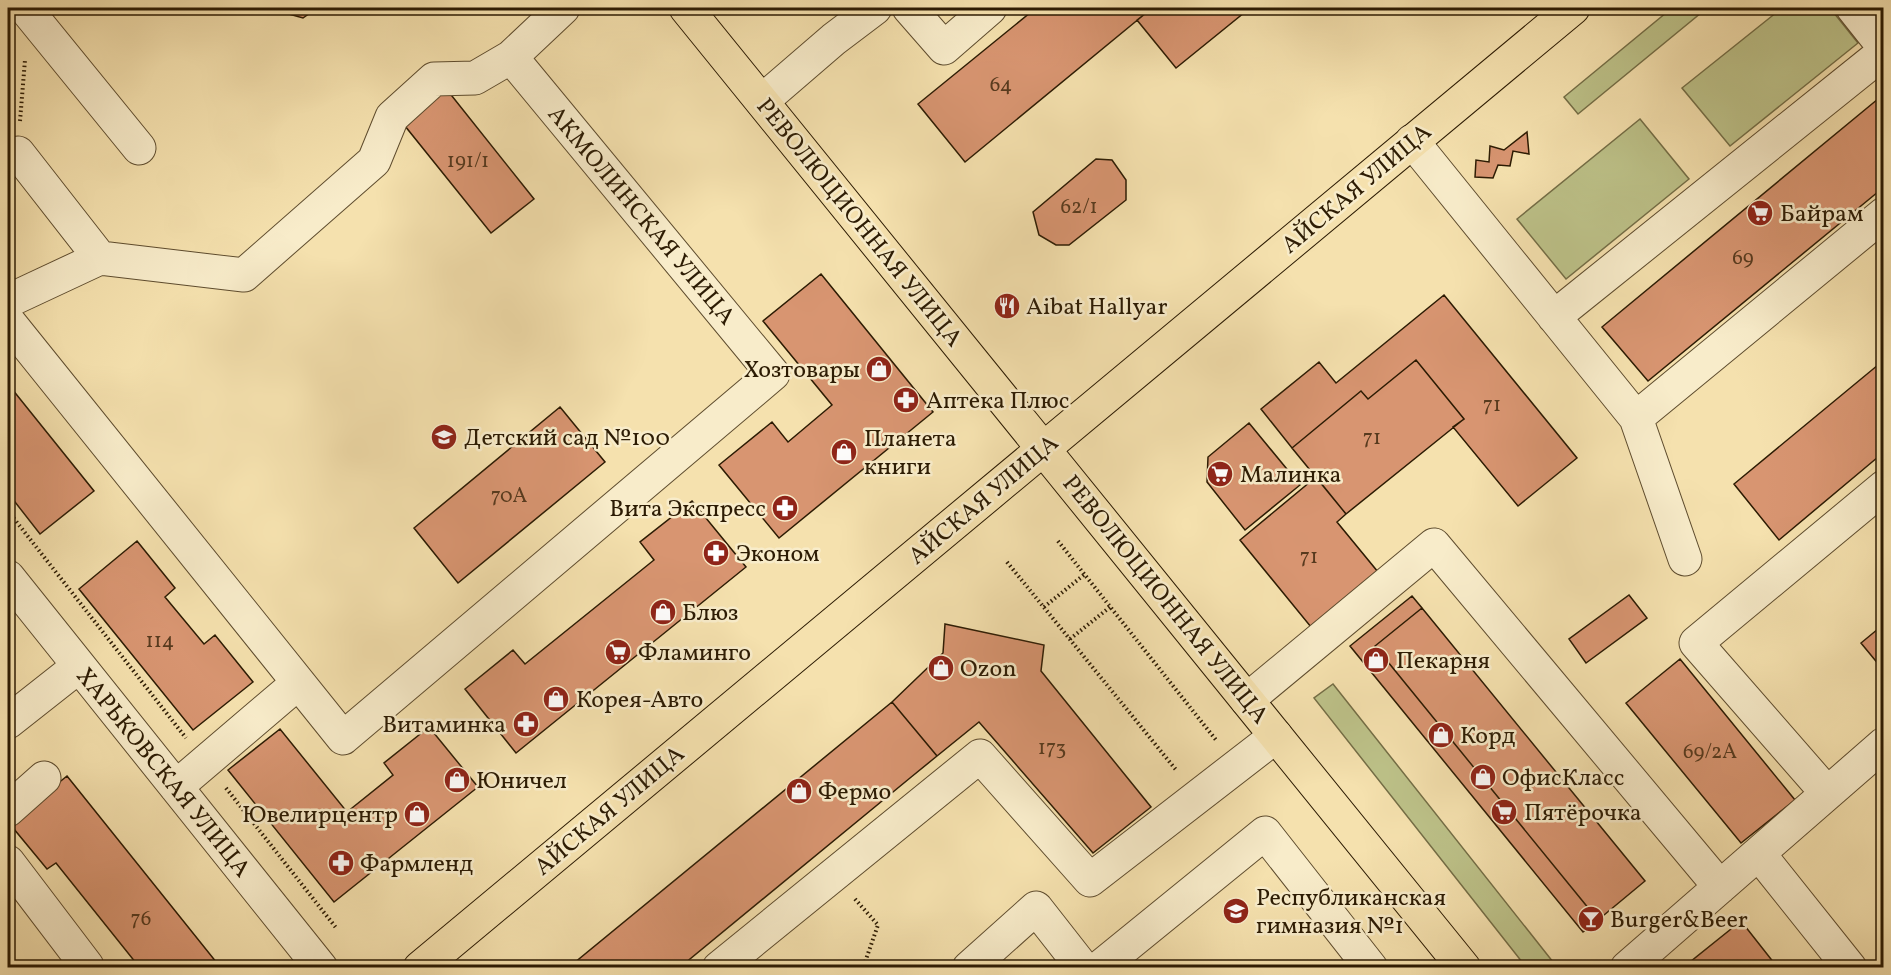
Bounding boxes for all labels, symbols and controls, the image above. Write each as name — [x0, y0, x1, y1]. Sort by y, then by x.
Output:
house number: 64 — [990, 71, 1012, 100]
street label: РЕВОЛЮЦИОННАЯ УЛИЦА — [747, 91, 970, 355]
street label: АКМОЛИНСКАЯ УЛИЦА — [538, 99, 743, 333]
street label: АЙСКАЯ УЛИЦА — [1275, 116, 1440, 263]
house number: 191/1 — [447, 147, 489, 176]
house number: 62/1 — [1060, 193, 1098, 222]
supermarket icon: Байрам — [1745, 198, 1775, 228]
place label: Байрам — [1780, 198, 1864, 232]
house number: 69 — [1732, 244, 1754, 273]
restaurant icon: Aibat Hallyar — [992, 291, 1022, 321]
place label: Aibat Hallyar — [1026, 291, 1167, 325]
place label: Хозтовары — [744, 354, 860, 388]
shop icon: Хозтовары — [864, 354, 894, 384]
pharmacy icon: Аптека Плюс — [891, 385, 921, 415]
place label: Аптека Плюс — [926, 385, 1069, 419]
house number: 71 — [1483, 391, 1501, 420]
school or university icon: Детский сад №100 — [429, 422, 459, 452]
place label: Детский сад №100 — [464, 422, 670, 456]
place label: Планета книги — [864, 423, 957, 485]
house number: 71 — [1363, 424, 1381, 453]
street label: АЙСКАЯ УЛИЦА — [902, 427, 1067, 574]
shop icon: Планета книги — [829, 437, 859, 467]
supermarket icon: Малинка — [1205, 459, 1235, 489]
place label: Малинка — [1240, 459, 1341, 493]
street label: РЕВОЛЮЦИОННАЯ УЛИЦА — [1053, 468, 1276, 732]
house number: 70А — [491, 482, 528, 511]
place label: Вита Экспресс — [609, 493, 766, 527]
pharmacy icon: Вита Экспресс — [770, 493, 800, 523]
pharmacy icon: Эконом — [701, 538, 731, 568]
place label: Эконом — [736, 538, 819, 572]
house number: 71 — [1300, 543, 1318, 572]
shop icon: Блюз — [648, 597, 678, 627]
place label: Блюз — [682, 597, 738, 631]
house number: 114 — [146, 627, 174, 656]
supermarket icon: Фламинго — [603, 637, 633, 667]
place label: Фламинго — [638, 637, 751, 671]
shop icon: Пекарня — [1361, 645, 1391, 675]
place label: Пекарня — [1396, 645, 1490, 679]
shop icon: Ozon — [926, 653, 956, 683]
place label: Ozon — [960, 653, 1017, 687]
street label: ХАРЬКОВСКАЯ УЛИЦА — [67, 661, 258, 886]
shop icon: Корея-Авто — [541, 684, 571, 714]
place label: Корея-Авто — [576, 684, 703, 718]
place label: Витаминка — [382, 709, 506, 743]
pharmacy icon: Витаминка — [511, 709, 541, 739]
shop icon: Корд — [1426, 720, 1456, 750]
place label: Корд — [1460, 720, 1516, 754]
house number: 173 — [1038, 734, 1066, 763]
street label: АЙСКАЯ УЛИЦА — [528, 738, 693, 885]
house number: 69/2А — [1683, 738, 1737, 767]
shop icon: ОфисКласс — [1468, 762, 1498, 792]
place label: ОфисКласс — [1502, 762, 1624, 796]
shop icon: Юничел — [442, 765, 472, 795]
place label: Юничел — [476, 765, 567, 799]
shop icon: Фермо — [784, 776, 814, 806]
place label: Фермо — [818, 776, 891, 810]
supermarket icon: Пятёрочка — [1489, 797, 1519, 827]
place label: Пятёрочка — [1524, 797, 1642, 831]
place label: Ювелирцентр — [242, 799, 398, 833]
shop icon: Ювелирцентр — [402, 799, 432, 829]
pharmacy icon: Фармленд — [326, 848, 356, 878]
place label: Фармленд — [360, 848, 473, 882]
place label: Республиканская гимназия №1 — [1256, 882, 1446, 944]
school or university icon: Республиканская гимназия №1 — [1221, 896, 1251, 926]
bar icon: Burger&Beer — [1576, 904, 1606, 934]
place label: Burger&Beer — [1610, 904, 1748, 938]
house number: 76 — [131, 905, 151, 934]

